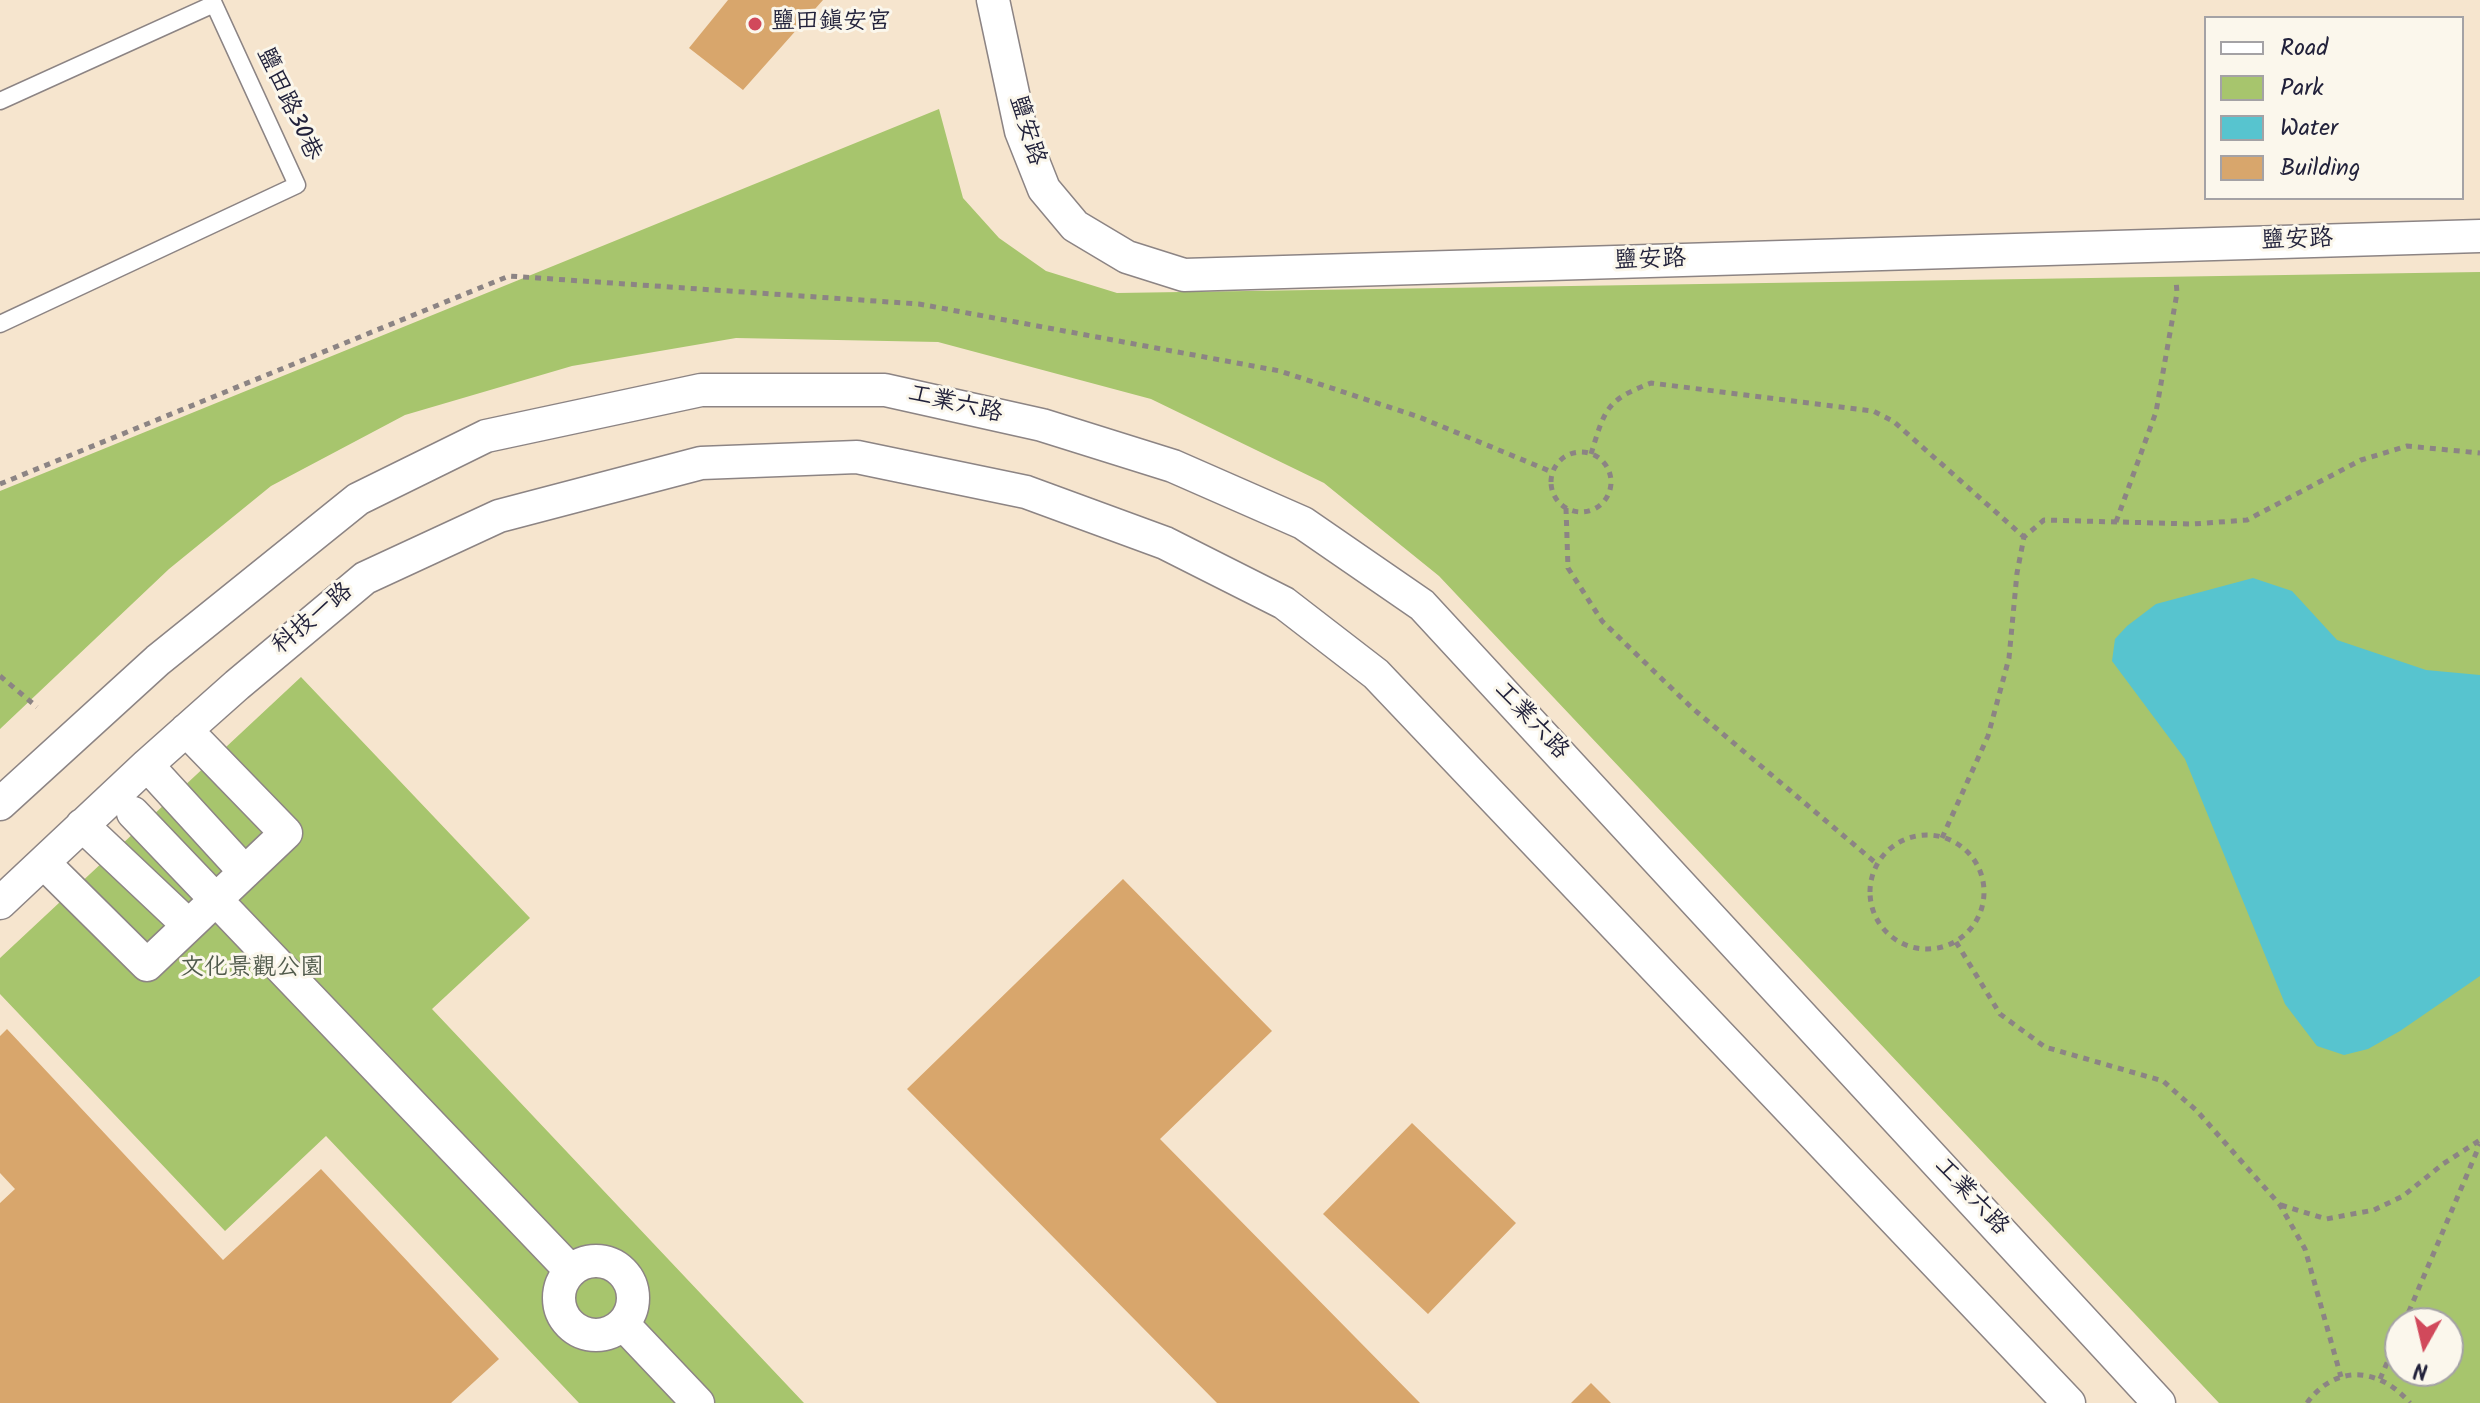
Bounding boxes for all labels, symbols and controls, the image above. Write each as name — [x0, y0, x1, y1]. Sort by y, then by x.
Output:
place label: 鹽田鎮安宮 — [771, 10, 891, 38]
marker: 鹽田鎮安宮 — [746, 15, 764, 33]
legend — [2204, 16, 2464, 200]
text: Road — [2280, 29, 2328, 68]
street label: 鹽田路30巷 — [248, 44, 326, 166]
text: Park — [2280, 69, 2324, 108]
street label: 鹽安路 — [1001, 92, 1049, 170]
text: Water — [2280, 109, 2338, 148]
text: Building — [2280, 149, 2360, 188]
street label: 鹽安路 — [2261, 226, 2333, 258]
street label: 鹽安路 — [1614, 246, 1686, 278]
street label: 工業六路 — [905, 381, 1005, 431]
street label: 科技一路 — [268, 578, 360, 662]
street label: 工業六路 — [1487, 677, 1573, 767]
park label: 文化景觀公園 — [180, 956, 324, 984]
street label: 工業六路 — [1927, 1153, 2013, 1243]
north arrow — [2384, 1307, 2464, 1387]
text: N — [2412, 1351, 2430, 1388]

